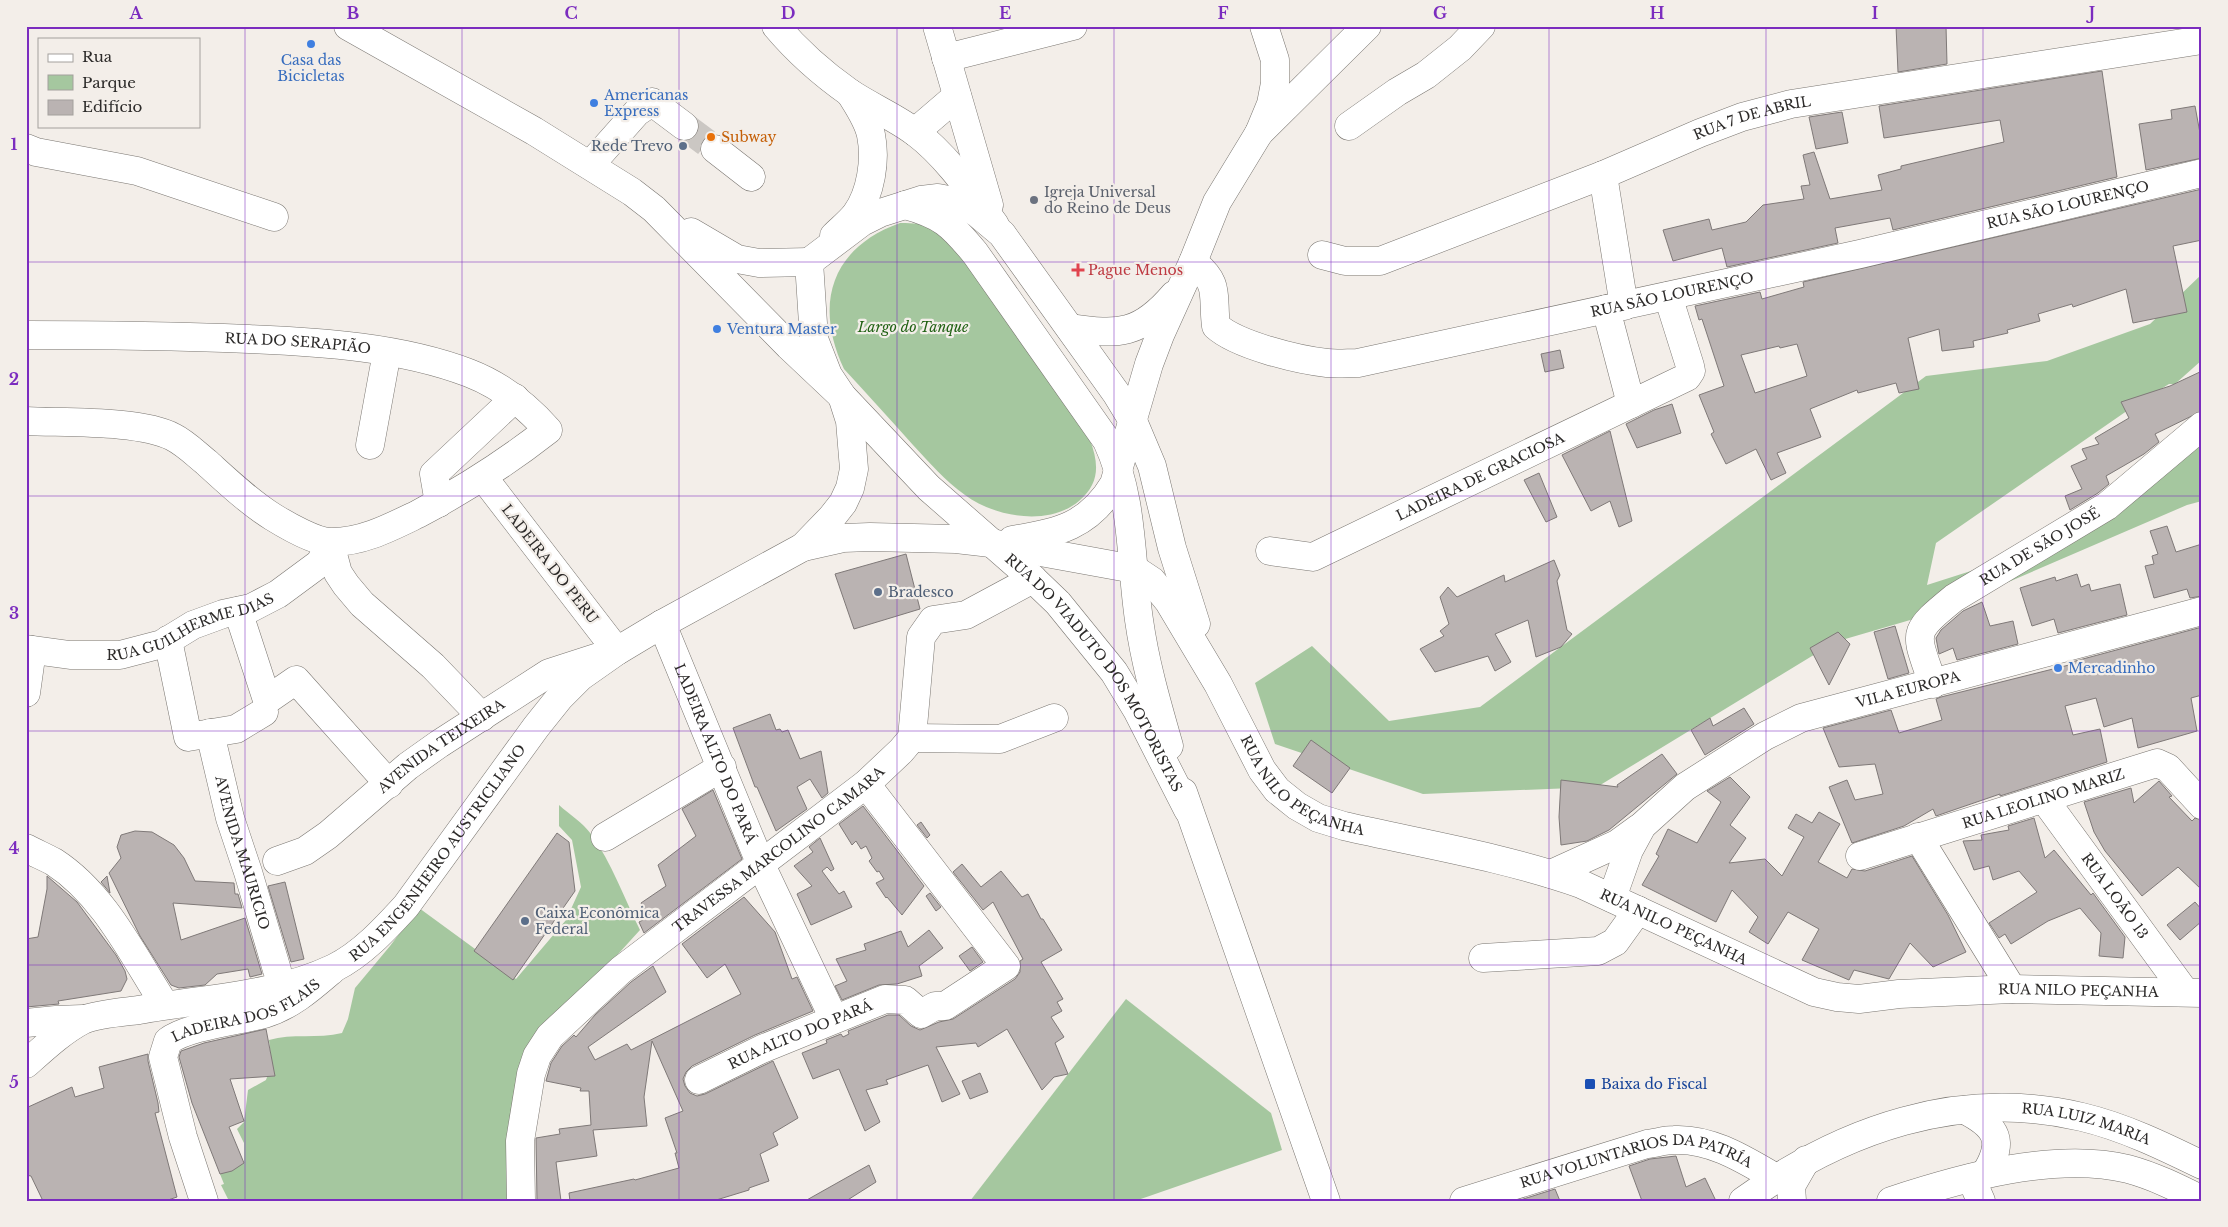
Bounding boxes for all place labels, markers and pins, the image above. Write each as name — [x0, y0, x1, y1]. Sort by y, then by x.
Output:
marker: Casa das Bicicletas — [305, 38, 317, 50]
place label: Casa das Bicicletas — [277, 51, 345, 85]
place label: Americanas Express — [603, 86, 688, 120]
marker: Americanas Express — [588, 97, 600, 109]
place label: Subway — [721, 128, 777, 146]
marker: Subway — [705, 131, 717, 143]
place label: Rede Trevo — [591, 137, 673, 155]
marker: Rede Trevo — [677, 140, 689, 152]
place label: Igreja Universal do Reino de Deus — [1044, 183, 1171, 217]
marker: Igreja Universal do Reino de Deus — [1028, 194, 1040, 206]
place label: Pague Menos — [1088, 261, 1183, 279]
marker: Pague Menos — [1072, 264, 1084, 276]
place label: Ventura Master — [726, 320, 837, 338]
marker: Ventura Master — [711, 323, 723, 335]
place label: Bradesco — [888, 583, 954, 601]
marker: Bradesco — [872, 586, 884, 598]
place label: Mercadinho — [2068, 659, 2155, 677]
marker: Mercadinho — [2052, 662, 2064, 674]
place label: Caixa Econômica Federal — [535, 904, 660, 938]
marker: Caixa Econômica Federal — [519, 915, 531, 927]
place label: Baixa do Fiscal — [1601, 1075, 1708, 1093]
marker: Baixa do Fiscal — [1583, 1077, 1597, 1091]

